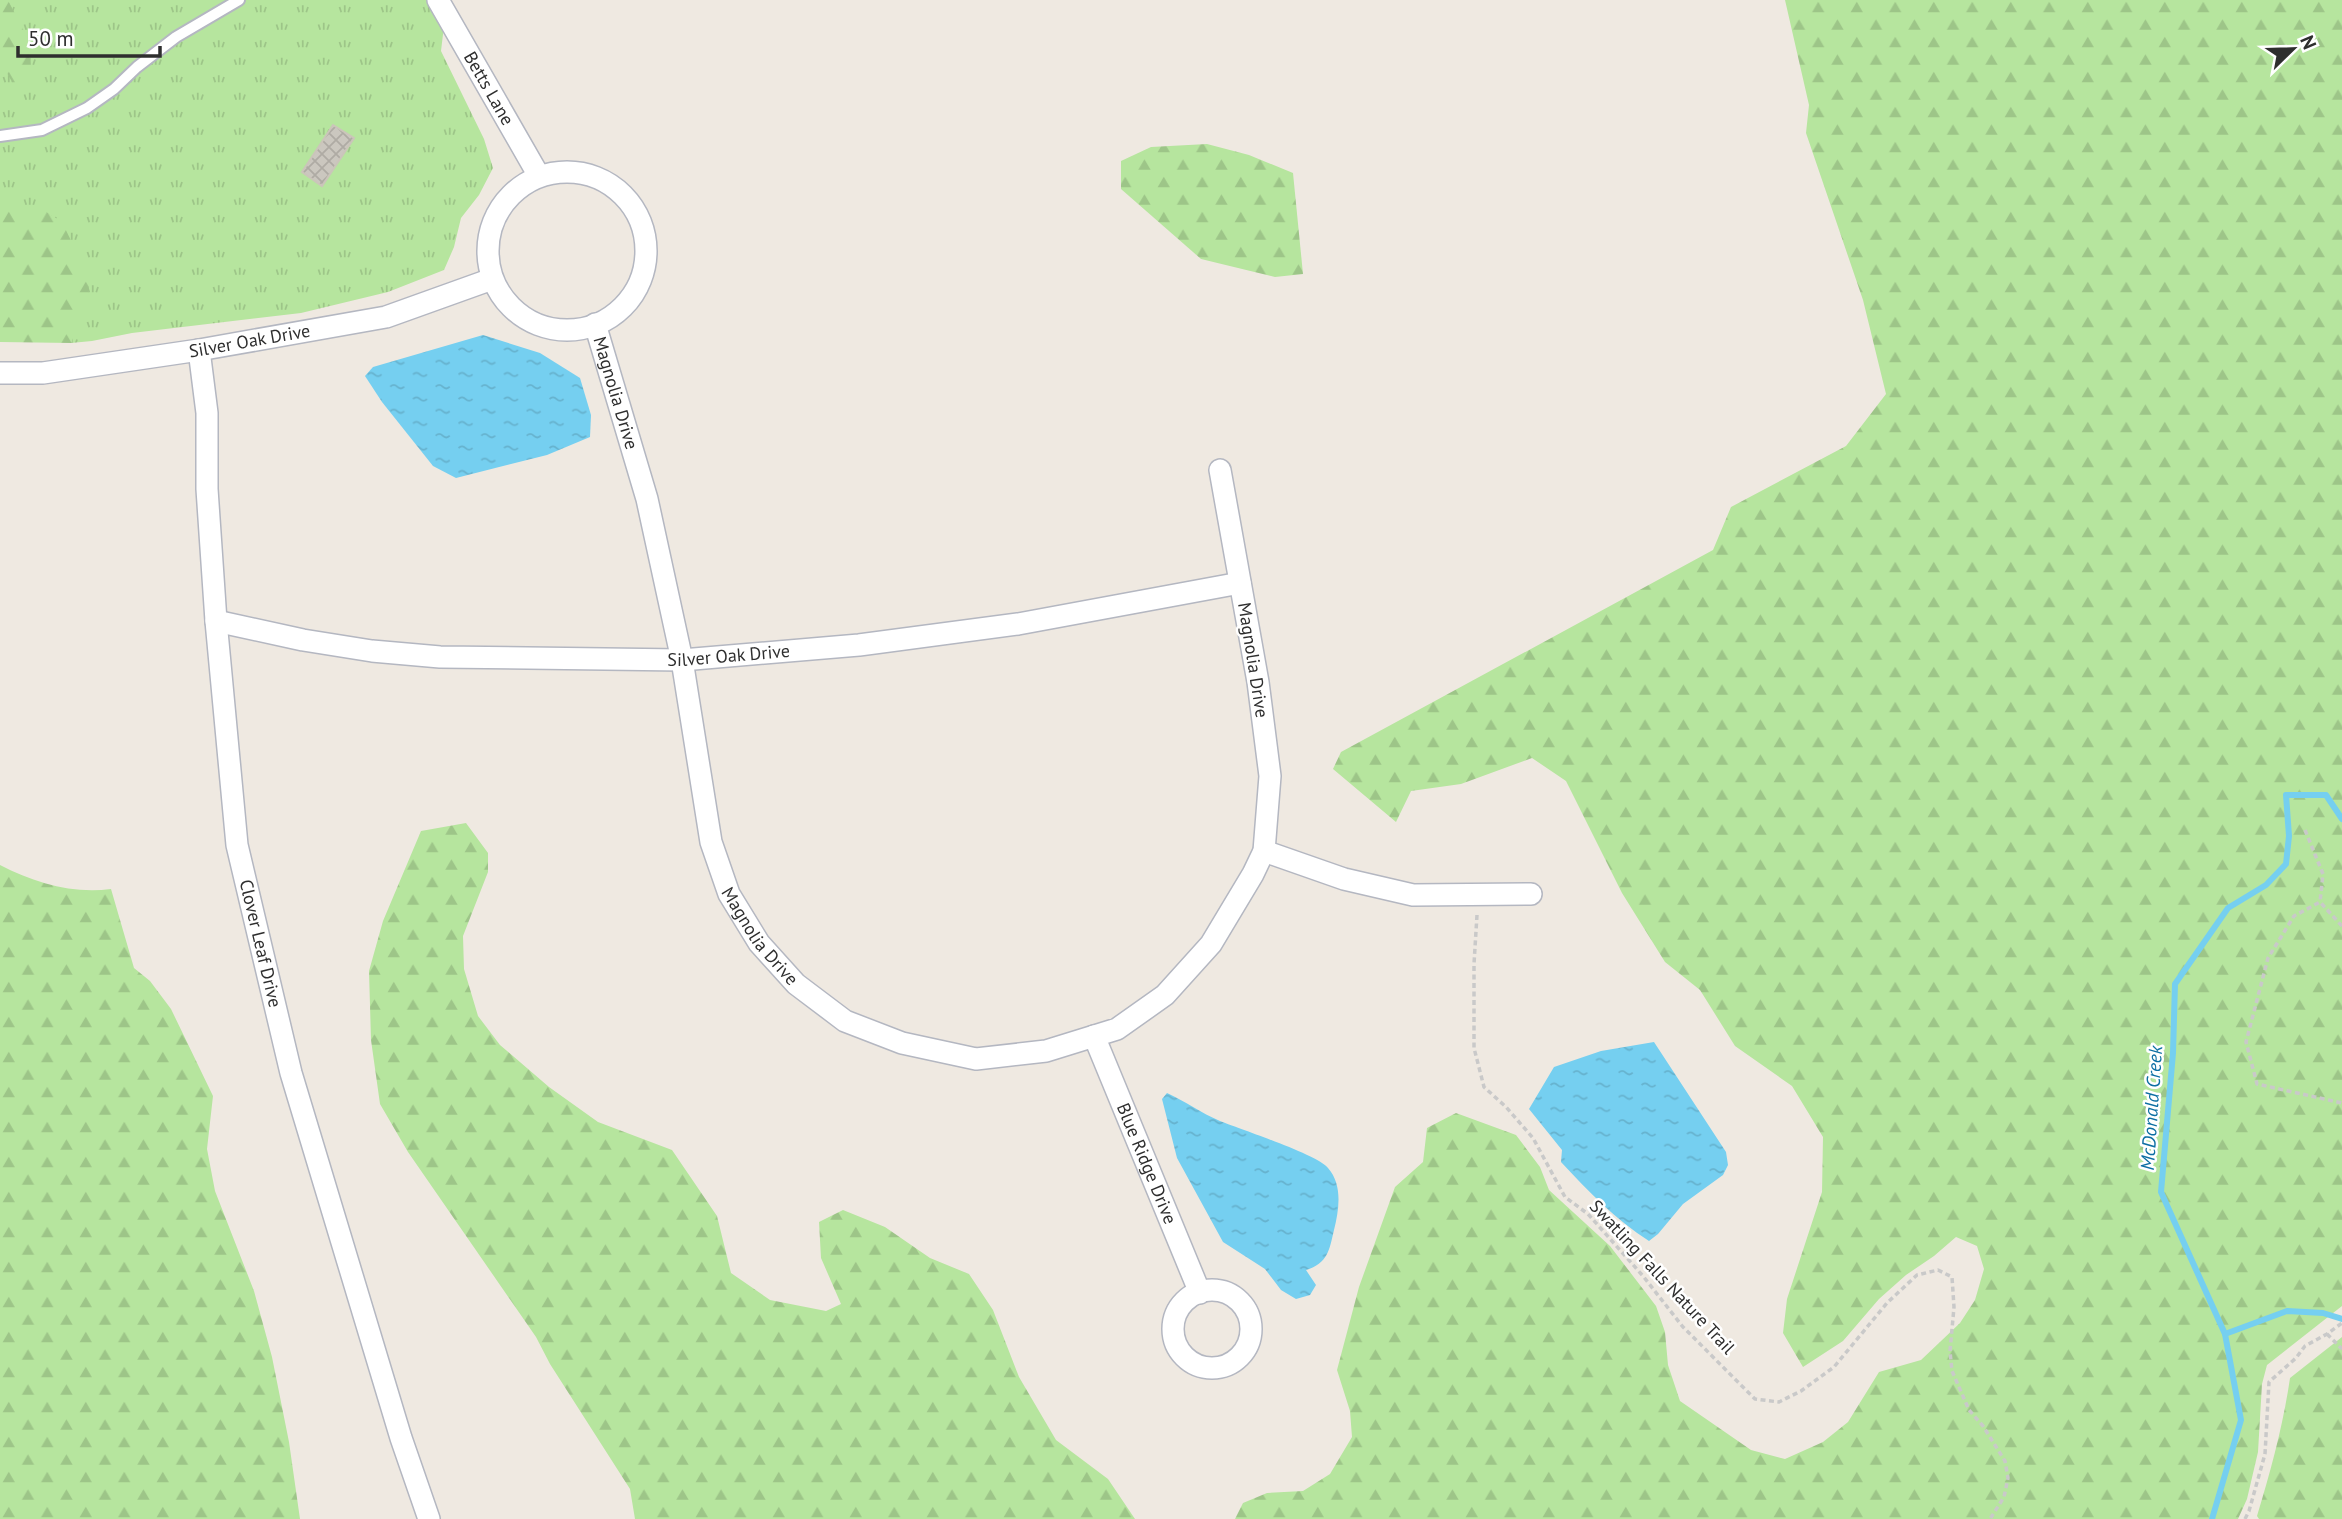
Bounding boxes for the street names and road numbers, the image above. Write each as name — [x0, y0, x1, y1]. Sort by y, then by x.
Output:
street label: Betts Lane — [459, 47, 519, 129]
street label: Silver Oak Drive — [187, 319, 312, 362]
street label: Magnolia Drive — [588, 334, 644, 452]
street label: Magnolia Drive — [1233, 601, 1274, 719]
street label: Silver Oak Drive — [667, 639, 791, 671]
street label: Clover Leaf Drive — [235, 877, 287, 1010]
street label: Magnolia Drive — [717, 883, 804, 990]
street label: Blue Ridge Drive — [1112, 1100, 1182, 1227]
street label: Swatling Falls Nature Trail — [1585, 1195, 1740, 1359]

